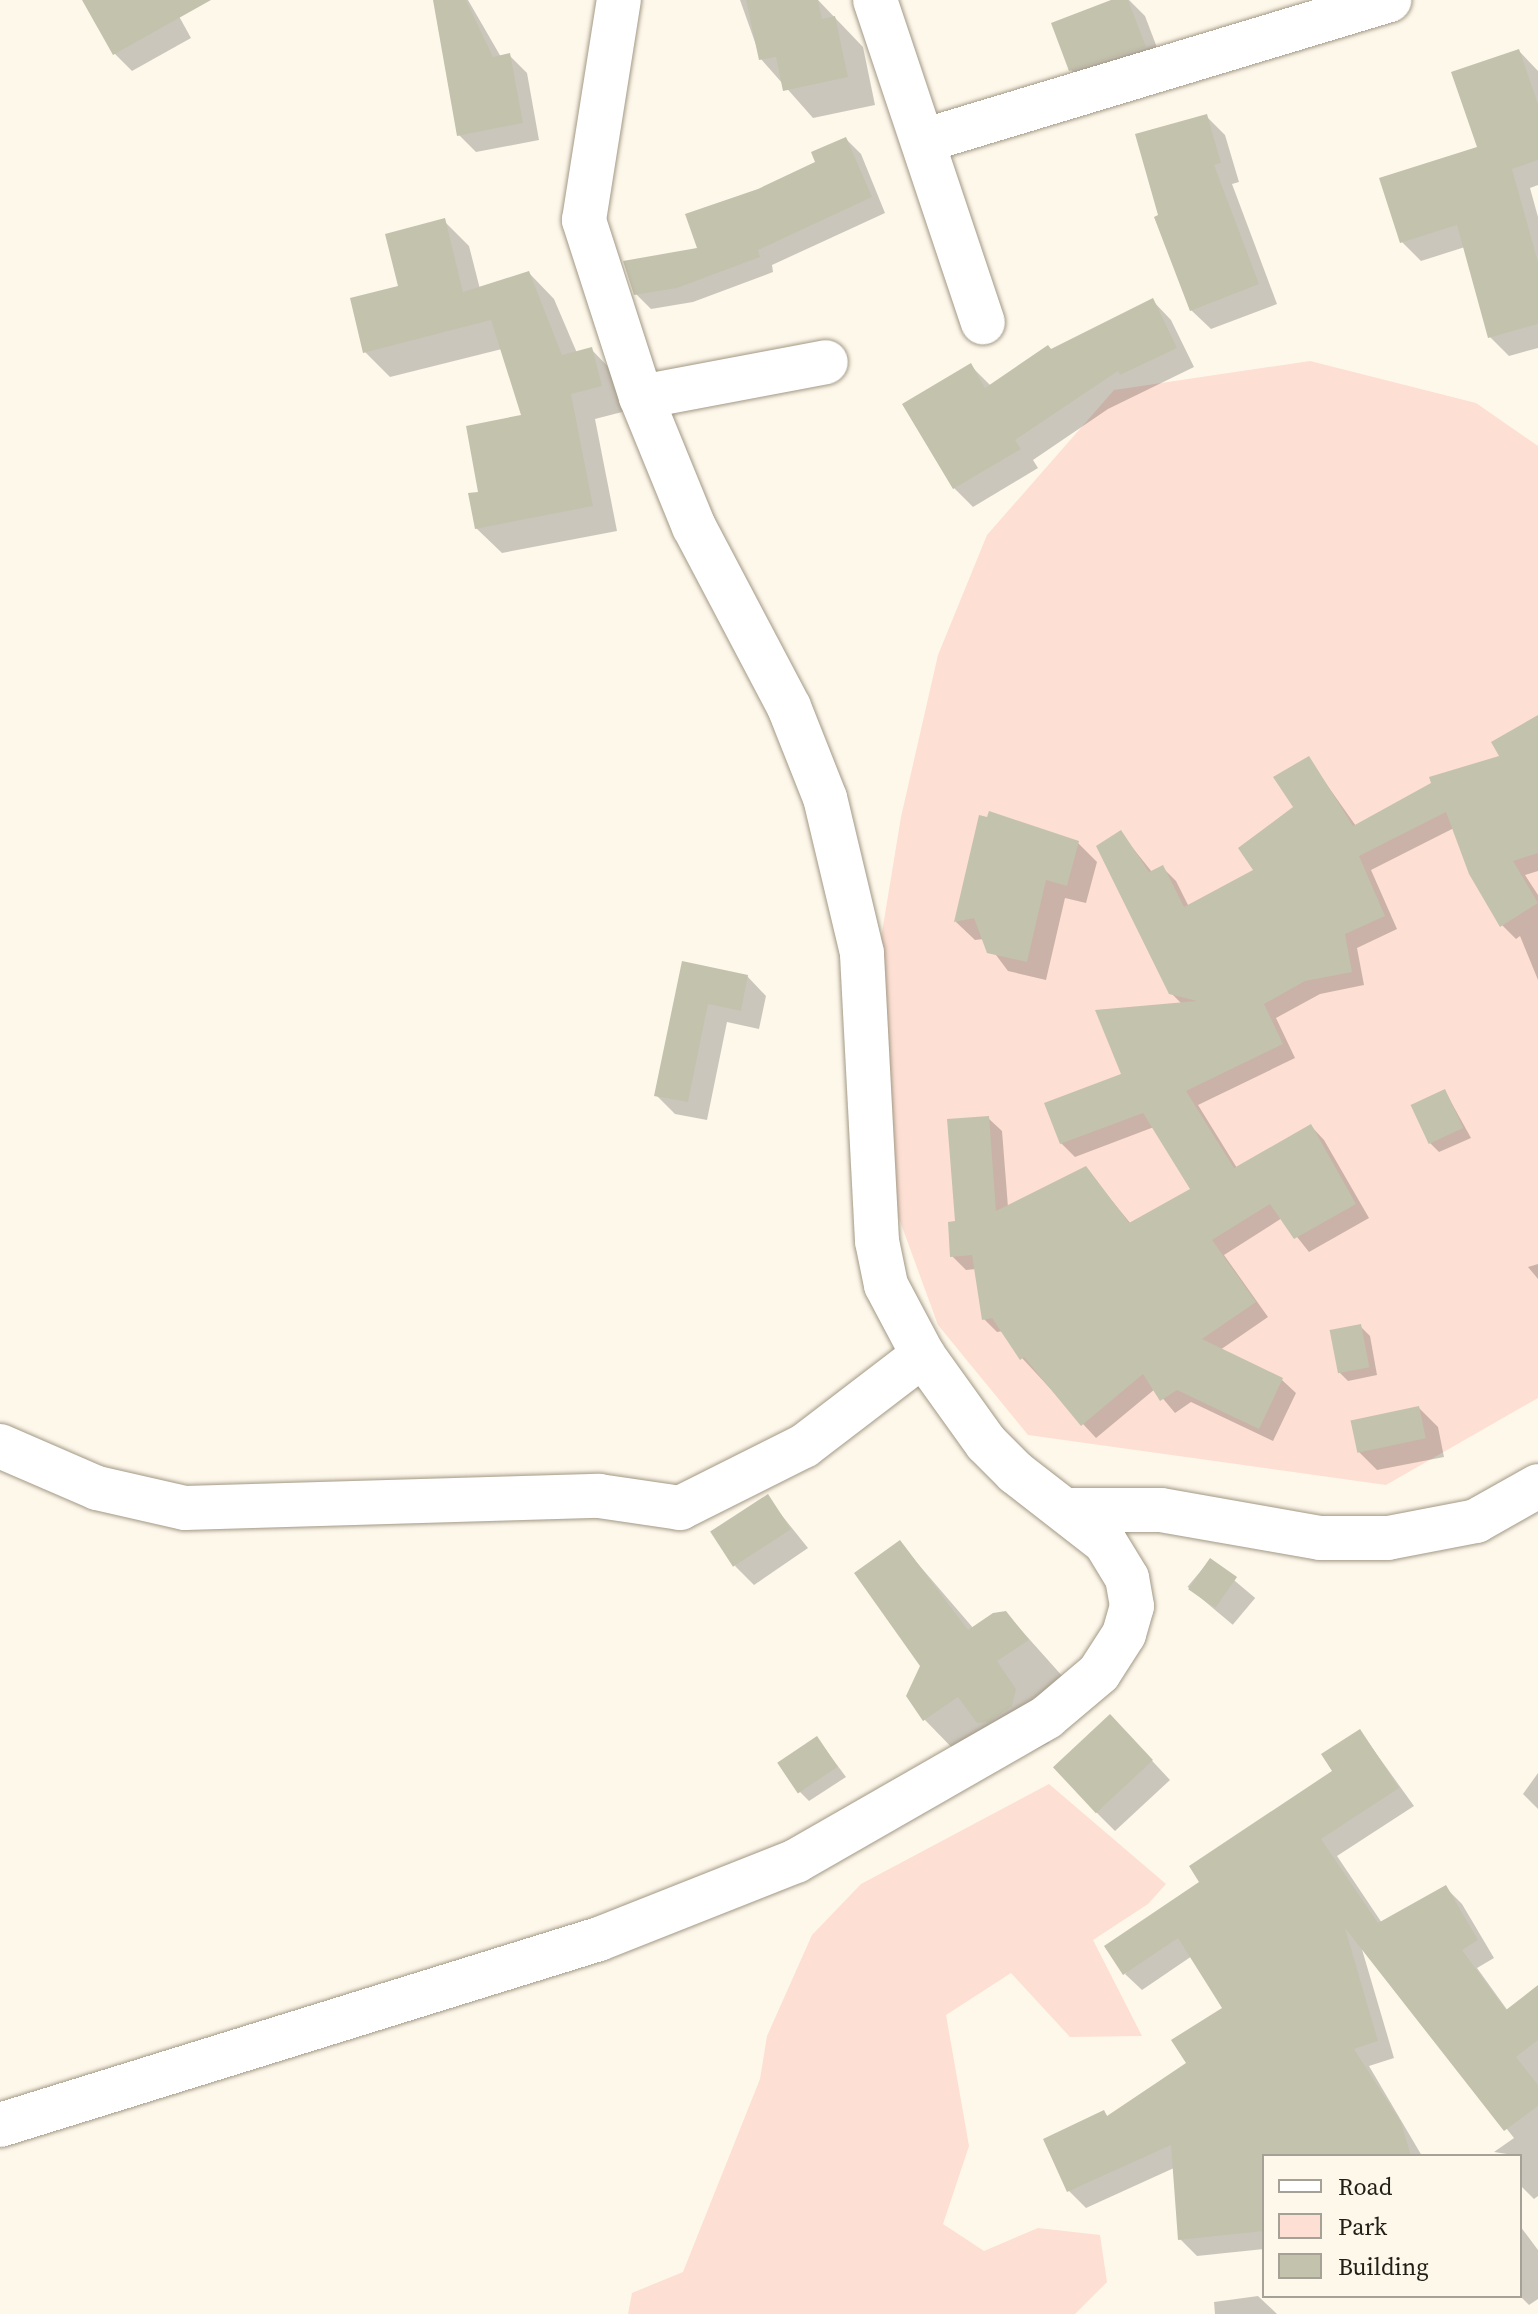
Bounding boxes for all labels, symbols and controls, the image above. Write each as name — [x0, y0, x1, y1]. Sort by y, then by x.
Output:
legend — [1262, 2154, 1522, 2298]
text: Road — [1338, 2170, 1392, 2203]
text: Park — [1338, 2210, 1387, 2243]
text: Building — [1338, 2250, 1429, 2283]

